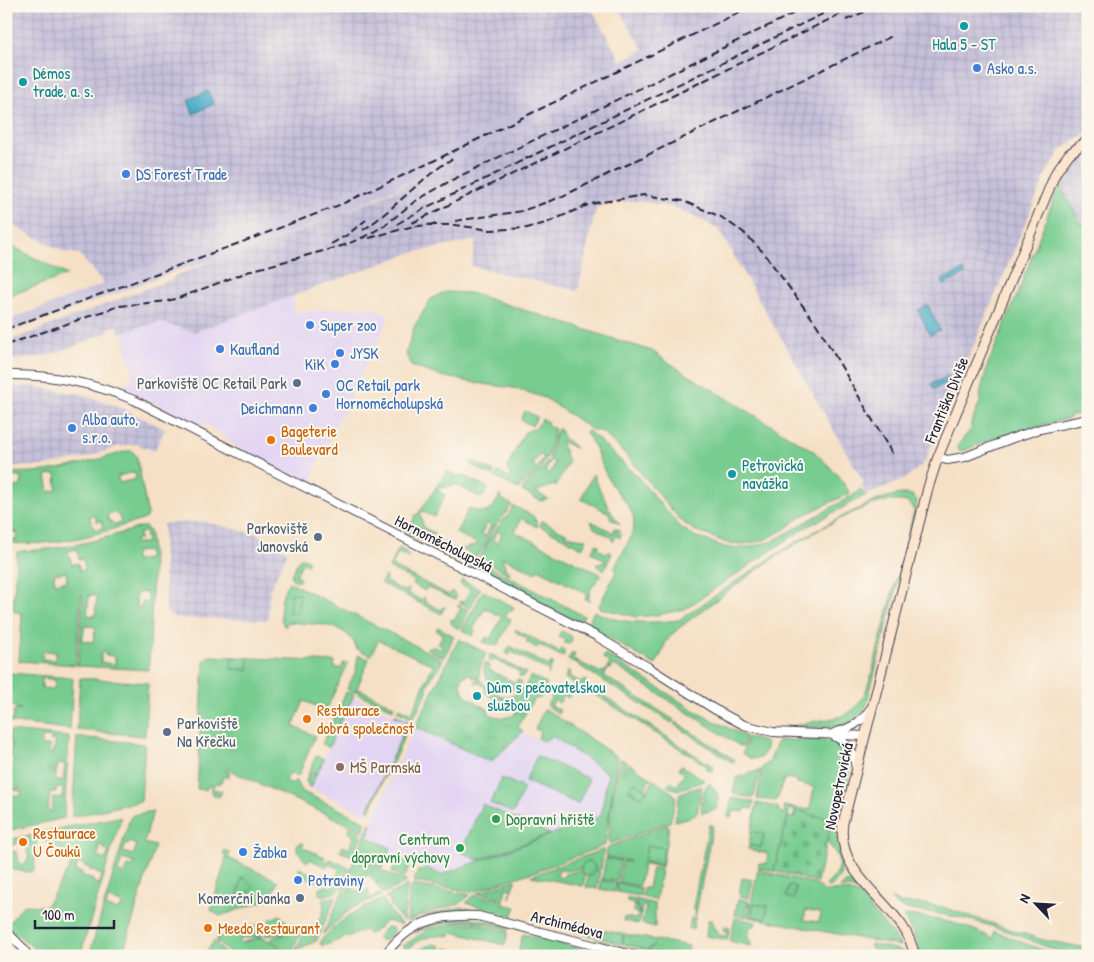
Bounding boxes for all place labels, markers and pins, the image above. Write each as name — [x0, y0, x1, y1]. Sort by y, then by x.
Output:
marker: Hala 5 - ST — [958, 20, 970, 32]
place label: Hala 5 - ST — [932, 33, 996, 55]
place label: Asko a.s. — [987, 57, 1037, 79]
place label: Démos trade, a. s. — [33, 62, 93, 102]
marker: Asko a.s. — [971, 62, 983, 74]
marker: Démos trade, a. s. — [17, 76, 29, 88]
place label: DS Forest Trade — [136, 163, 228, 185]
marker: DS Forest Trade — [120, 168, 132, 180]
place label: Super zoo — [320, 314, 377, 336]
marker: Super zoo — [304, 319, 316, 331]
place label: Kaufland — [230, 338, 279, 360]
place label: JYSK — [350, 342, 379, 364]
marker: Kaufland — [214, 343, 226, 355]
marker: JYSK — [334, 347, 346, 359]
place label: KiK — [305, 353, 326, 375]
marker: KiK — [329, 358, 341, 370]
place label: Parkoviště OC Retail Park — [137, 372, 287, 394]
place label: OC Retail park Hornoměcholupská — [336, 374, 443, 414]
marker: Parkoviště OC Retail Park — [291, 377, 303, 389]
marker: OC Retail park Hornoměcholupská — [320, 388, 332, 400]
place label: Deichmann — [241, 397, 303, 419]
marker: Deichmann — [307, 402, 319, 414]
place label: Alba auto, s.r.o. — [82, 408, 138, 448]
place label: Bageterie Boulevard — [281, 420, 338, 460]
marker: Alba auto, s.r.o. — [66, 422, 78, 434]
marker: Bageterie Boulevard — [265, 434, 277, 446]
place label: Petrovická navážka — [742, 454, 803, 494]
marker: Petrovická navážka — [726, 468, 738, 480]
place label: Parkoviště Janovská — [247, 517, 309, 557]
marker: Parkoviště Janovská — [312, 531, 324, 543]
place label: Dům s pečovatelskou službou — [487, 676, 606, 716]
marker: Dům s pečovatelskou službou — [471, 690, 483, 702]
place label: Restaurace dobrá společnost — [317, 699, 415, 739]
place label: Parkoviště Na Křečku — [177, 712, 239, 752]
marker: Restaurace dobrá společnost — [301, 713, 313, 725]
marker: Parkoviště Na Křečku — [161, 726, 173, 738]
place label: MŠ Parmská — [350, 756, 421, 778]
marker: MŠ Parmská — [334, 761, 346, 773]
place label: Dopravní hřiště — [506, 808, 595, 830]
marker: Dopravní hřiště — [490, 813, 502, 825]
place label: Restaurace U Čouků — [33, 822, 97, 862]
place label: Centrum dopravní výchovy — [351, 828, 450, 868]
marker: Restaurace U Čouků — [17, 836, 29, 848]
place label: Žabka — [253, 841, 287, 863]
marker: Centrum dopravní výchovy — [454, 842, 466, 854]
marker: Žabka — [237, 846, 249, 858]
place label: Potraviny — [308, 869, 364, 891]
marker: Potraviny — [292, 874, 304, 886]
place label: Komerční banka — [198, 887, 290, 909]
marker: Komerční banka — [294, 892, 306, 904]
place label: Meedo Restaurant — [218, 917, 320, 939]
marker: Meedo Restaurant — [202, 922, 214, 934]

